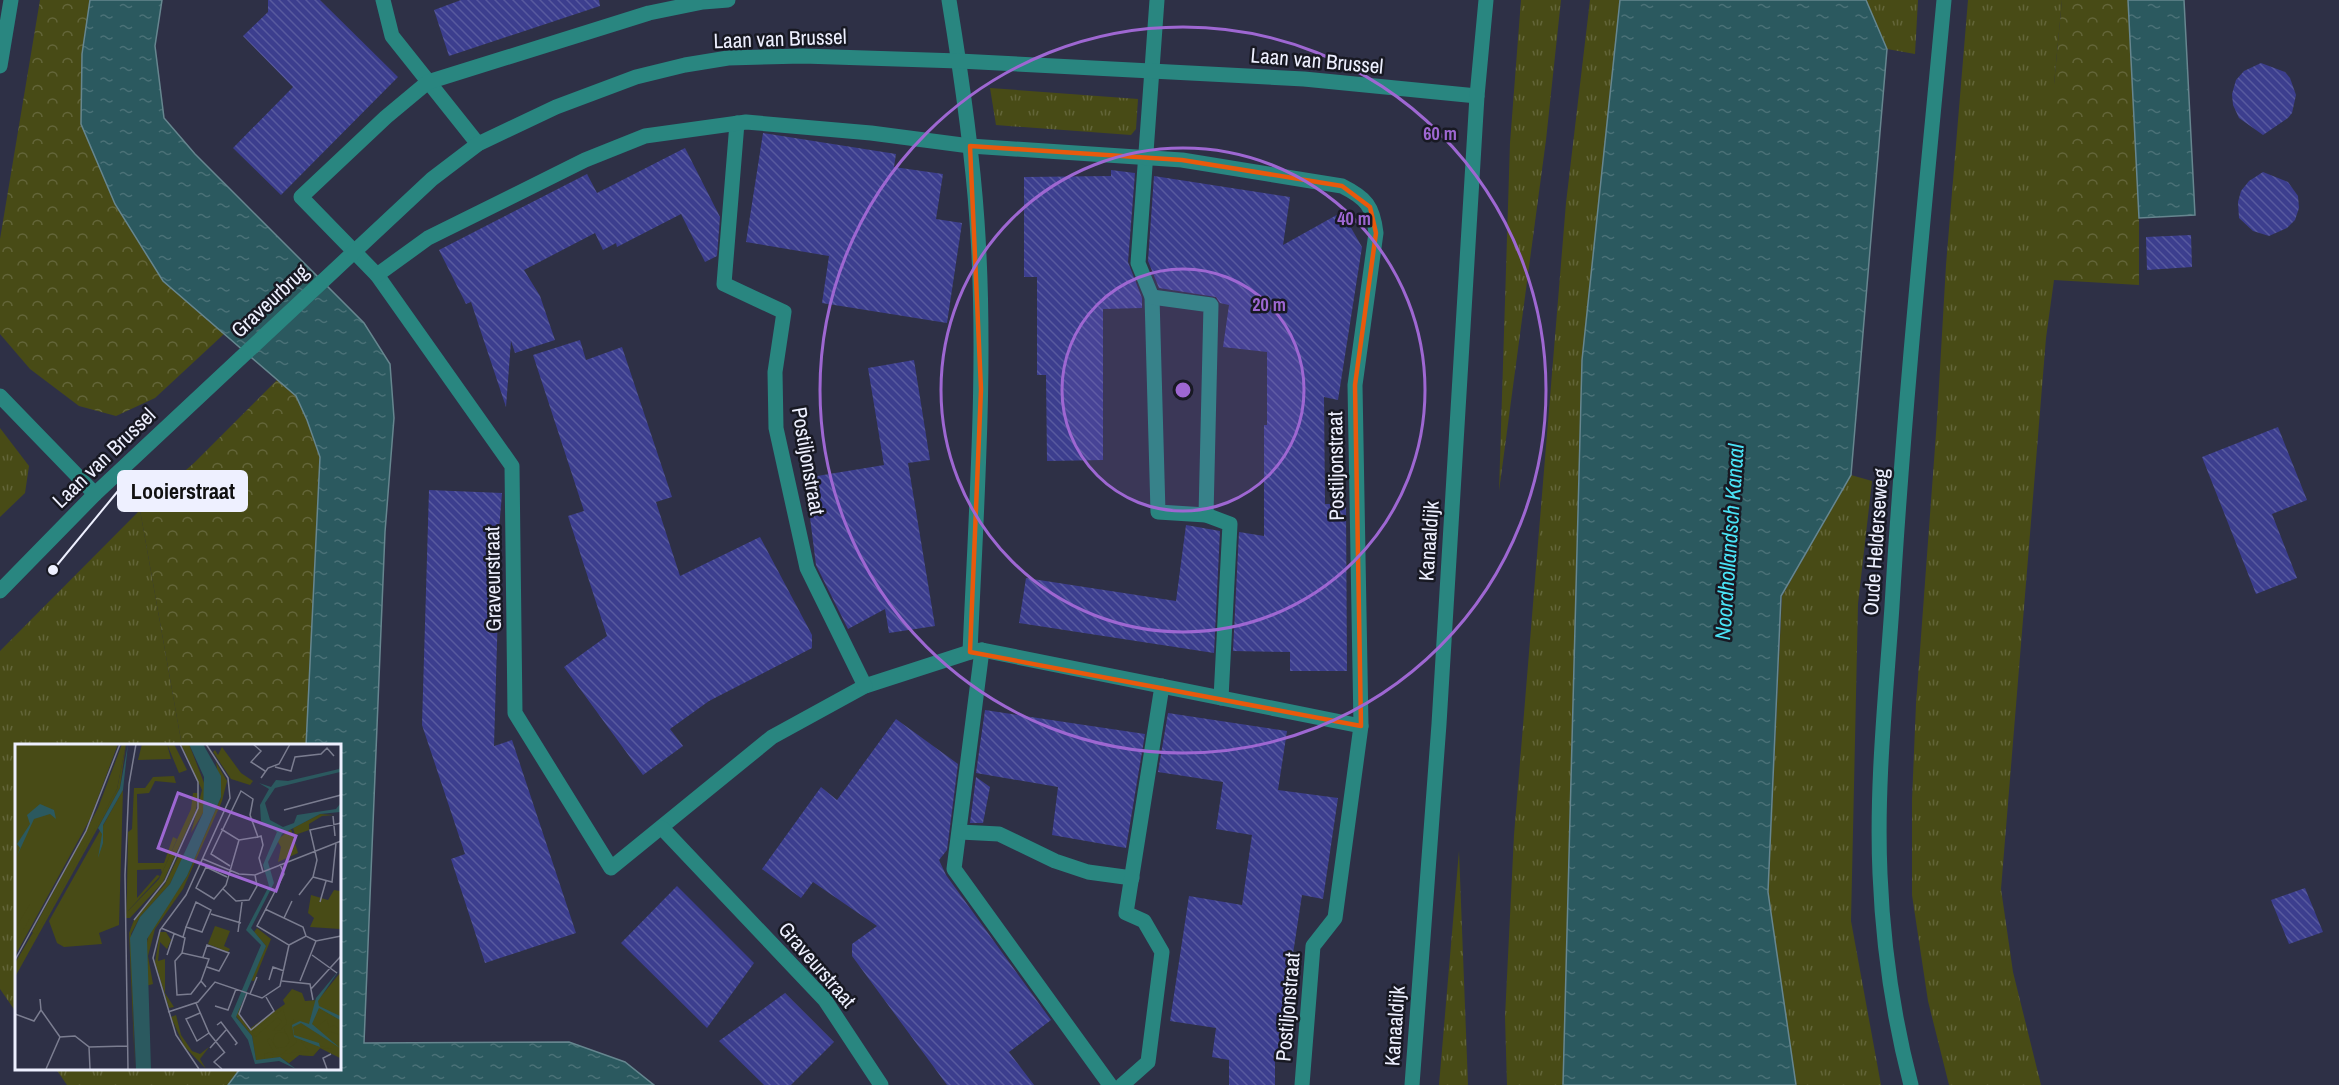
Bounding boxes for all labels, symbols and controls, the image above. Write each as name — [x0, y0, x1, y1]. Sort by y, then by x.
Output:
street label: Laan van Brussel — [713, 22, 847, 55]
street label: Laan van Brussel — [1250, 40, 1385, 81]
text: 60 m — [1423, 121, 1457, 146]
text: 40 m — [1337, 206, 1371, 231]
street label: Graveurbrug — [224, 257, 315, 344]
text: 20 m — [1252, 292, 1286, 317]
centre of rings — [1173, 380, 1193, 400]
street label: Laan van Brussel — [46, 401, 162, 514]
street label: Postiljonstraat — [785, 405, 832, 517]
street label: Postiljonstraat — [1320, 411, 1351, 521]
water label: Noordhollandsch Kanaal — [1707, 442, 1751, 641]
street label: Oude Helderseweg — [1856, 467, 1895, 617]
callout: Looierstraat — [118, 471, 247, 511]
text: Looierstraat — [131, 476, 235, 506]
street label: Kanaaldijk — [1411, 499, 1446, 582]
street label: Graveurstraat — [477, 526, 508, 632]
inset map — [15, 744, 340, 1070]
street label: Graveurstraat — [772, 915, 863, 1014]
street label: Postiljonstraat — [1268, 951, 1307, 1063]
street label: Kanaaldijk — [1377, 984, 1412, 1067]

